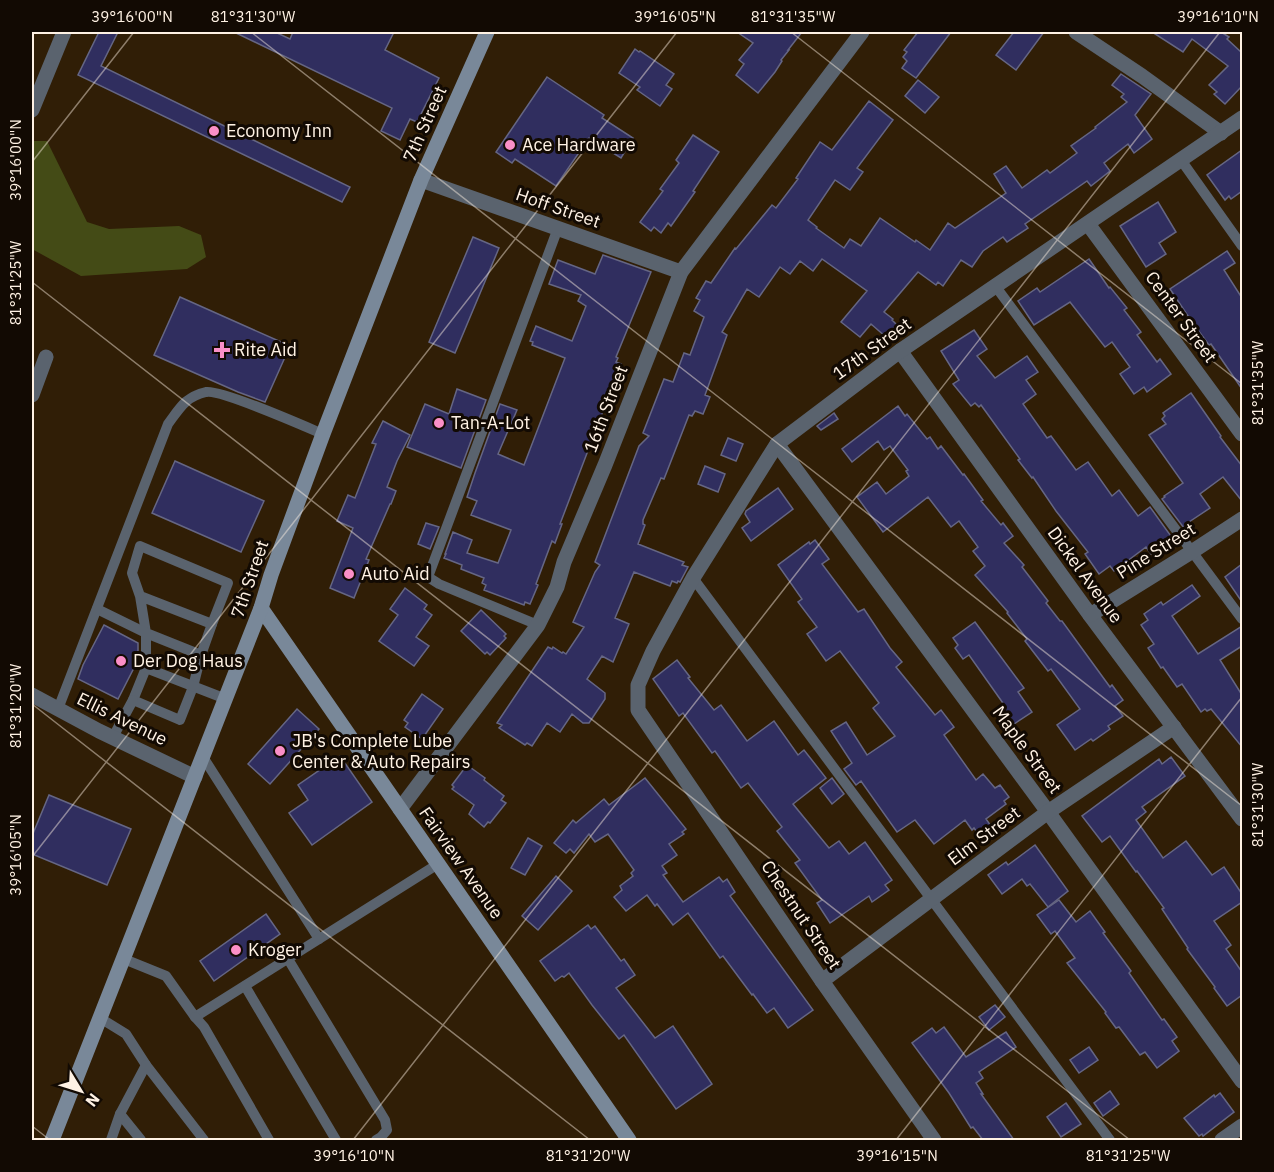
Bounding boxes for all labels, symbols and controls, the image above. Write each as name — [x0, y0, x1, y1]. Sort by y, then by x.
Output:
text: 39°16'00"N — [91, 7, 173, 26]
text: 81°31'30"W — [211, 7, 296, 26]
text: 39°16'05"N — [634, 7, 716, 26]
text: 81°31'35"W — [751, 7, 836, 26]
text: 39°16'10"N — [1177, 7, 1259, 26]
street label: 7th Street — [398, 82, 452, 165]
text: 39°16'00"N — [6, 119, 25, 201]
place label: Economy Inn — [226, 119, 332, 142]
marker: Economy Inn — [207, 124, 221, 138]
place label: Ace Hardware — [522, 133, 636, 156]
marker: Ace Hardware — [503, 138, 517, 152]
street label: Hoff Street — [513, 182, 604, 233]
text: 81°31'25"W — [6, 240, 25, 325]
street label: Center Street — [1140, 266, 1222, 367]
street label: 17th Street — [828, 312, 916, 385]
place label: Rite Aid — [234, 338, 297, 361]
text: 81°31'35"W — [1248, 340, 1267, 425]
marker: Rite Aid — [215, 343, 229, 357]
street label: 16th Street — [578, 362, 633, 456]
place label: Tan-A-Lot — [451, 411, 530, 434]
marker: Tan-A-Lot — [432, 416, 446, 430]
street label: Pine Street — [1112, 517, 1200, 584]
street label: Dickel Avenue — [1043, 522, 1128, 628]
street label: 7th Street — [225, 537, 274, 621]
place label: Auto Aid — [361, 562, 430, 585]
marker: Auto Aid — [342, 567, 356, 581]
place label: Der Dog Haus — [133, 649, 243, 672]
marker: Der Dog Haus — [114, 654, 128, 668]
text: 81°31'20"W — [6, 663, 25, 748]
street label: Ellis Avenue — [73, 687, 171, 750]
street label: Maple Street — [988, 701, 1067, 798]
place label: JB's Complete Lube Center & Auto Repairs — [292, 729, 470, 773]
marker: JB's Complete Lube Center & Auto Repairs — [273, 744, 287, 758]
text: 81°31'30"W — [1248, 762, 1267, 847]
street label: Elm Street — [943, 801, 1024, 870]
street label: Fairview Avenue — [414, 802, 509, 923]
text: 39°16'05"N — [6, 814, 25, 896]
street label: Chestnut Street — [756, 856, 846, 974]
place label: Kroger — [248, 938, 302, 961]
marker: Kroger — [229, 943, 243, 957]
north arrow — [51, 1061, 111, 1121]
text: N — [81, 1090, 104, 1111]
text: 39°16'10"N — [313, 1146, 395, 1165]
text: 81°31'20"W — [546, 1146, 631, 1165]
text: 39°16'15"N — [856, 1146, 938, 1165]
text: 81°31'25"W — [1086, 1146, 1171, 1165]

